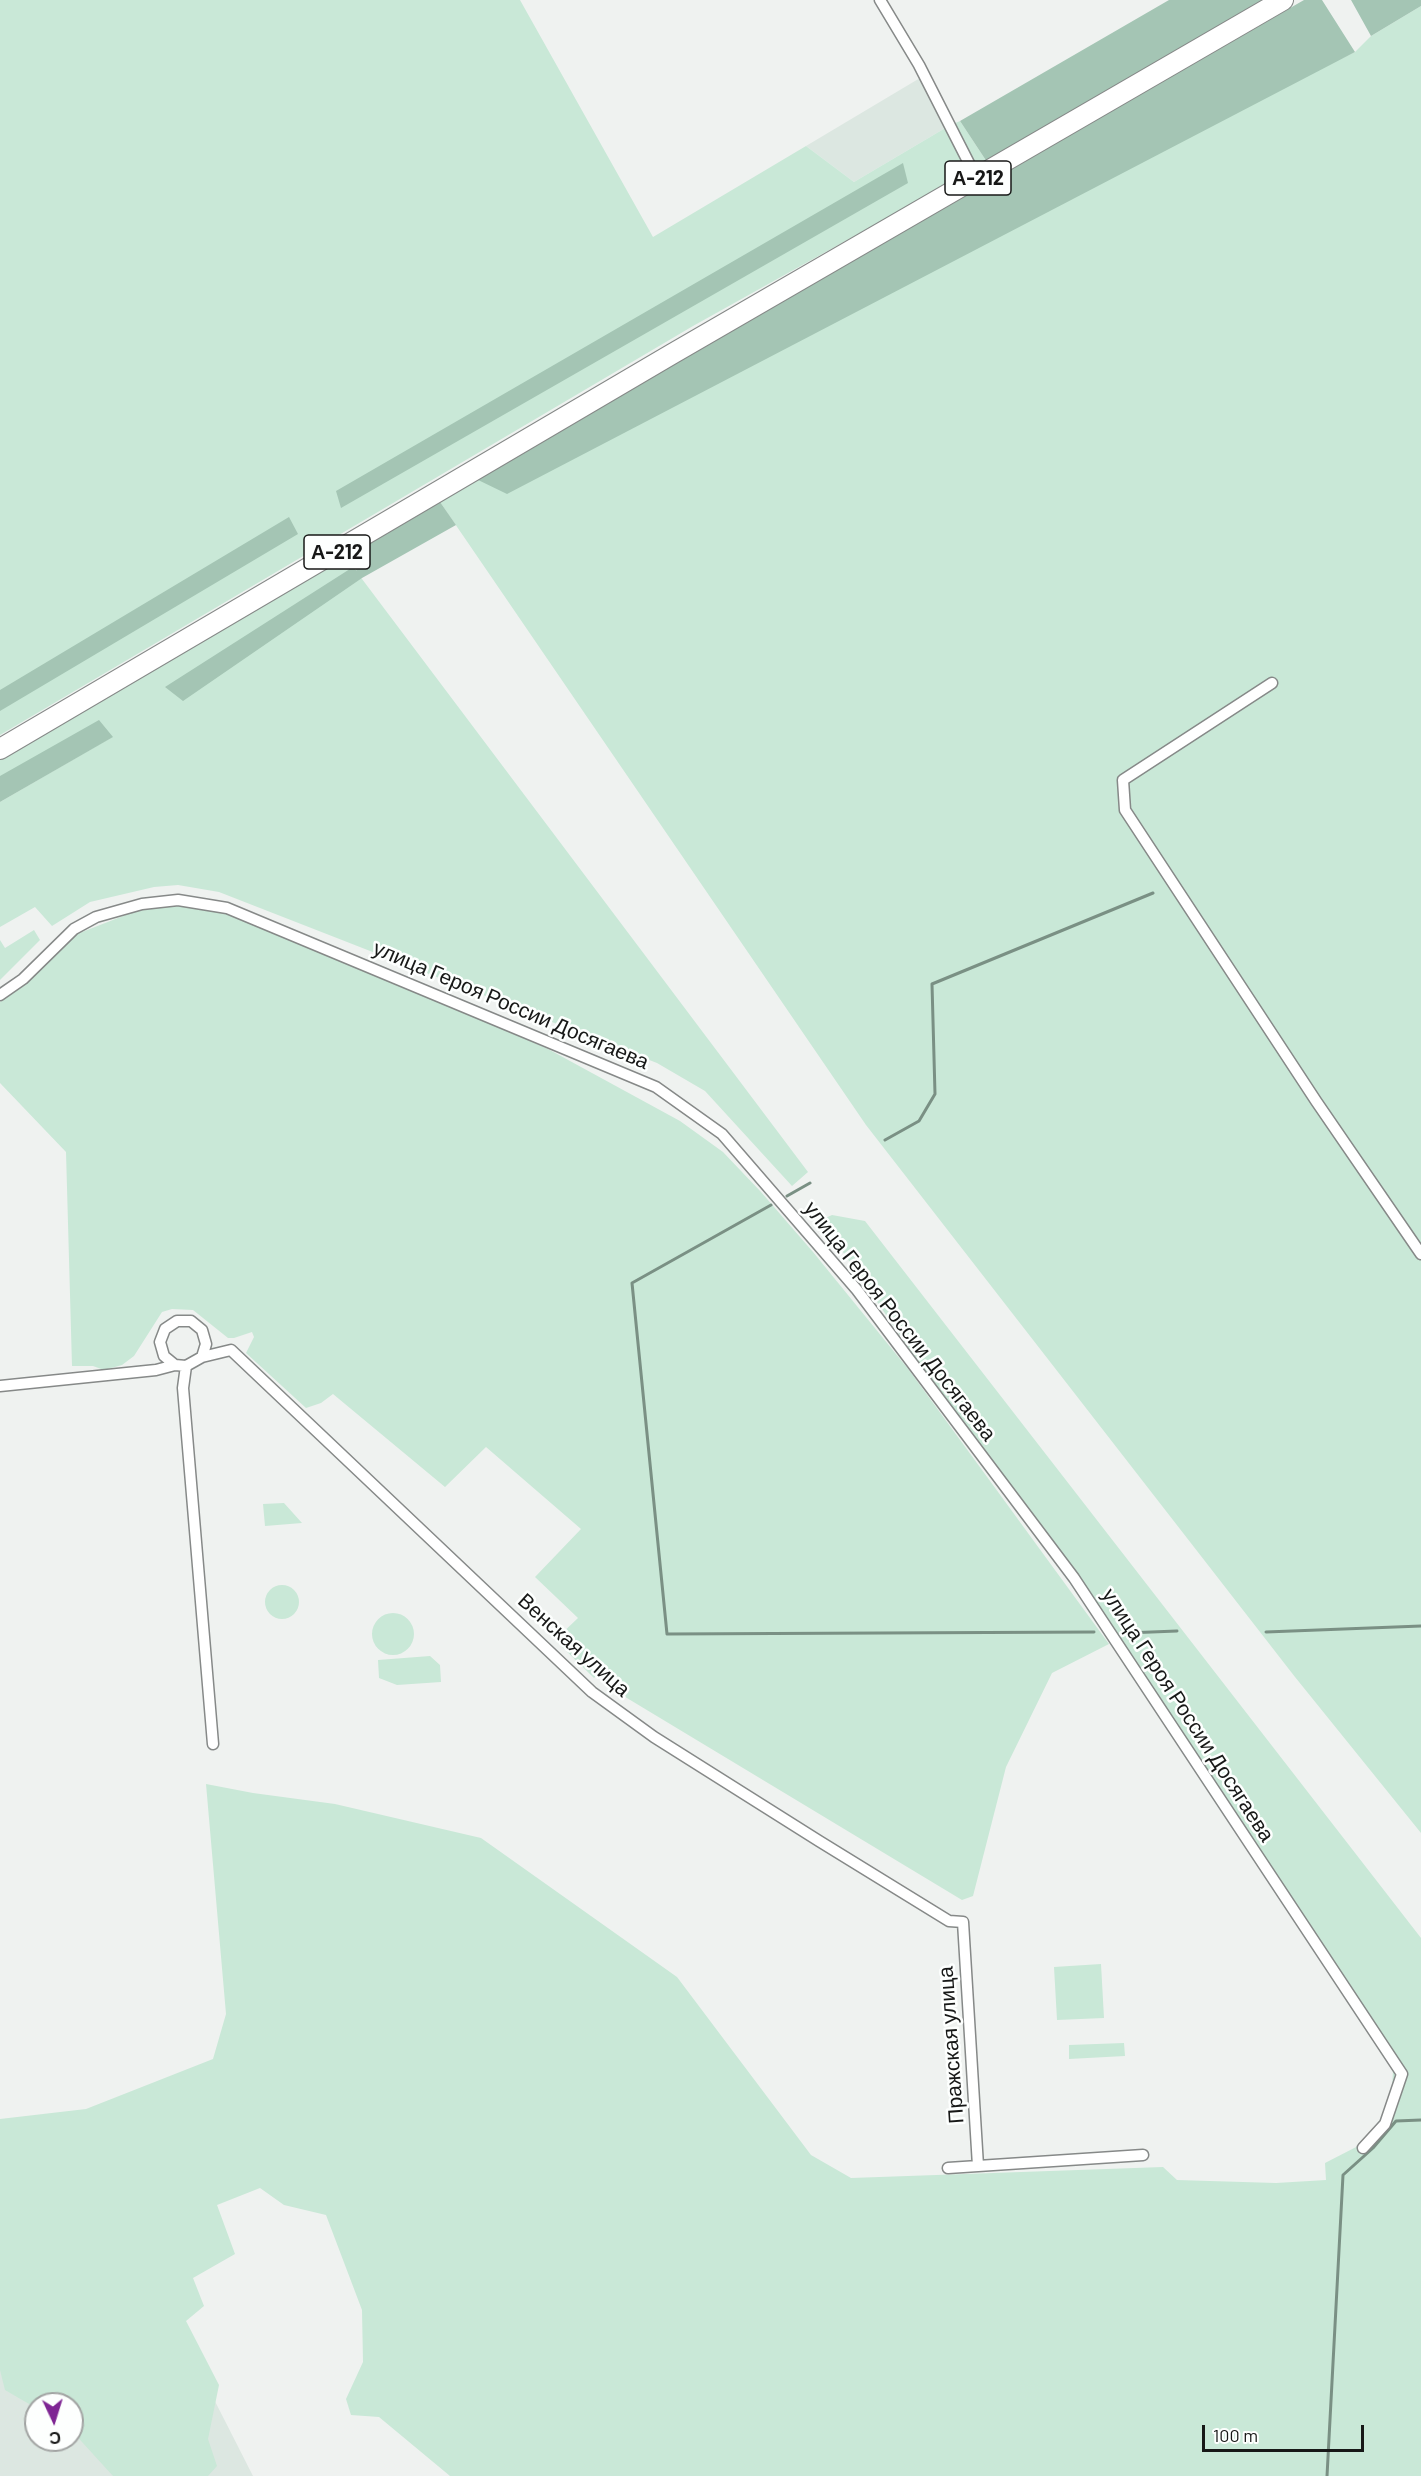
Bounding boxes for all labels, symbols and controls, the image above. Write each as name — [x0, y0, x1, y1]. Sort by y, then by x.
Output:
road number: А-212 — [945, 161, 1011, 195]
road number: А-212 — [304, 535, 370, 569]
street label: улица Героя России Досягаева — [369, 935, 653, 1075]
street label: улица Героя России Досягаева — [799, 1196, 1001, 1446]
street label: улица Героя России Досягаева — [1097, 1584, 1279, 1846]
street label: Венская улица — [513, 1588, 635, 1702]
street label: Пражская улица — [933, 1965, 969, 2125]
north arrow — [24, 2392, 84, 2452]
scale bar — [1205, 2413, 1367, 2451]
text: 100 m — [1213, 2424, 1258, 2446]
text: С — [49, 2429, 62, 2448]

